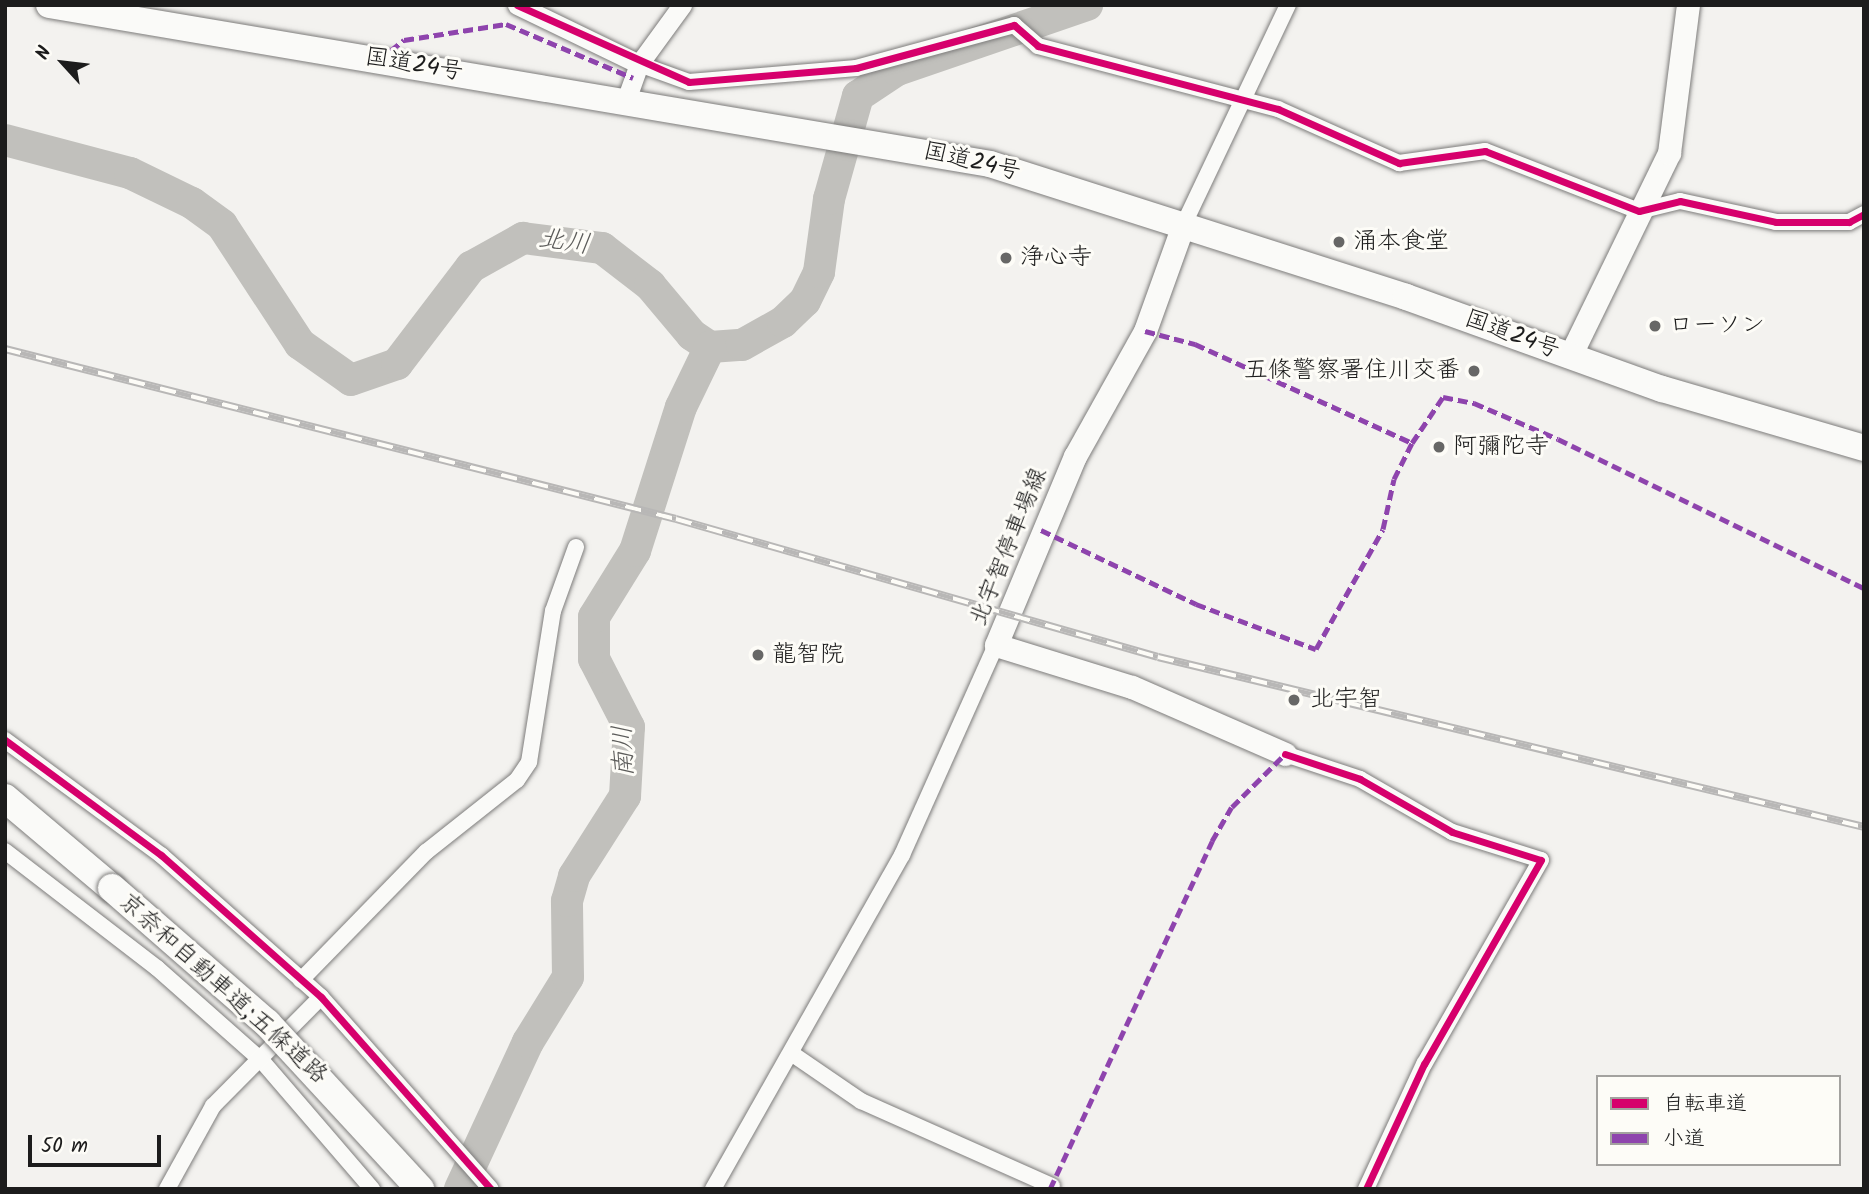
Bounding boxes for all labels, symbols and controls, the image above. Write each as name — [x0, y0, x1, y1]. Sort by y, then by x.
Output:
north arrow — [28, 28, 98, 98]
text: N — [28, 41, 60, 66]
street label: 国道24号 — [363, 43, 465, 87]
street label: 国道24号 — [920, 137, 1024, 187]
water label: 北川 — [536, 224, 592, 262]
place label: 涌本食堂 — [1353, 228, 1449, 256]
marker: 涌本食堂 — [1331, 234, 1347, 250]
place label: 浄心寺 — [1020, 244, 1092, 272]
marker: 浄心寺 — [998, 250, 1014, 266]
street label: 国道24号 — [1460, 305, 1564, 365]
place label: ローソン — [1669, 312, 1765, 340]
marker: ローソン — [1647, 318, 1663, 334]
place label: 五條警察署住川交番 — [1244, 357, 1460, 385]
marker: 五條警察署住川交番 — [1466, 363, 1482, 379]
place label: 阿彌陀寺 — [1453, 433, 1549, 461]
marker: 阿彌陀寺 — [1431, 439, 1447, 455]
street label: 北宇智停車場線 — [964, 464, 1054, 630]
place label: 龍智院 — [772, 641, 844, 669]
marker: 龍智院 — [750, 647, 766, 663]
place label: 北宇智 — [1310, 686, 1382, 714]
marker: 北宇智 — [1284, 690, 1304, 710]
water label: 南川 — [609, 724, 641, 778]
street label: 京奈和自動車道;五條道路 — [113, 888, 333, 1090]
legend — [1596, 1075, 1841, 1166]
text: 自転車道 — [1663, 1088, 1747, 1121]
scale bar — [32, 1120, 164, 1164]
text: 小道 — [1663, 1123, 1705, 1156]
text: 50 m — [41, 1130, 88, 1163]

